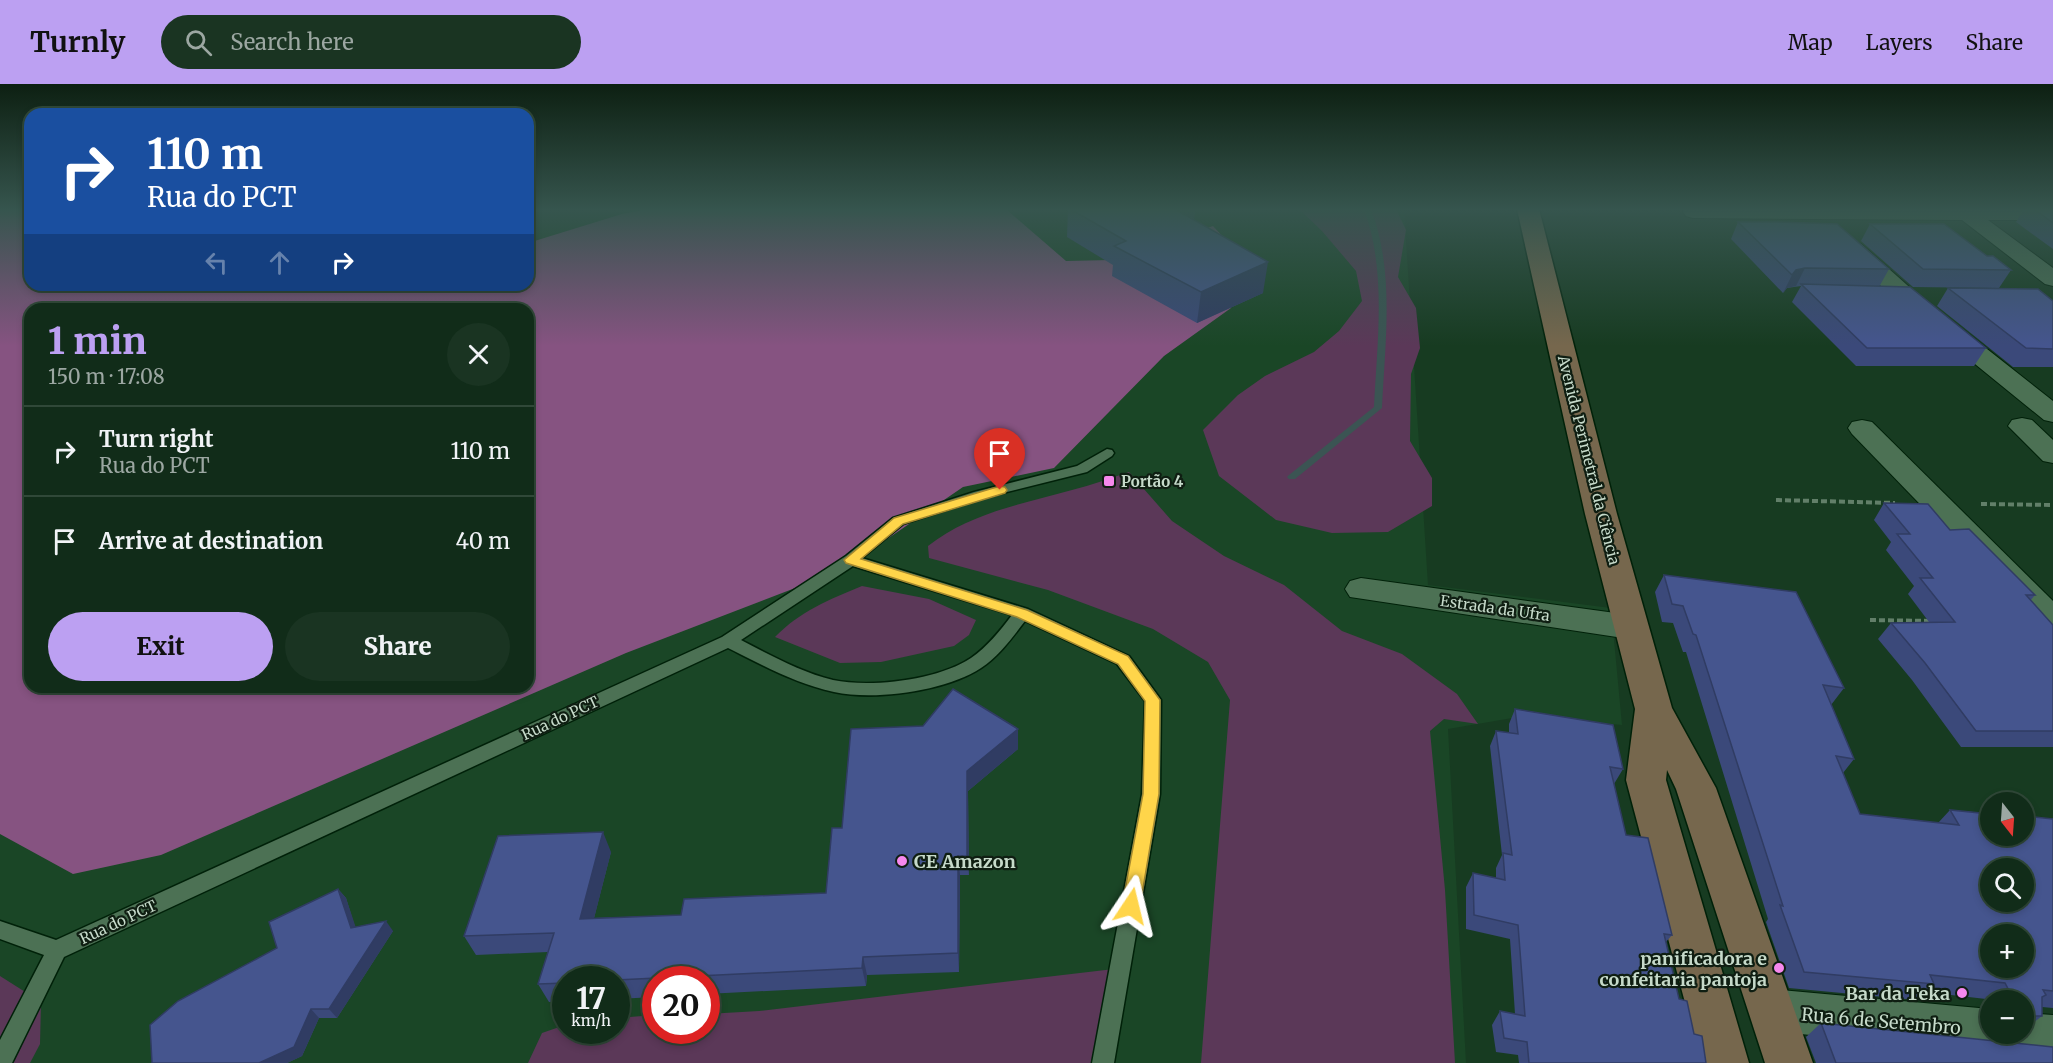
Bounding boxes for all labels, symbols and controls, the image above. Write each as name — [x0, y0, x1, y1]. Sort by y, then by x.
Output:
search box — [161, 15, 581, 69]
text: Turnly — [30, 24, 125, 60]
icon: search — [182, 26, 215, 59]
text: Search here — [230, 28, 354, 56]
text: Map — [1788, 29, 1833, 56]
text: Layers — [1866, 29, 1933, 56]
text: Share — [1966, 29, 2023, 56]
text: 110 m — [147, 128, 263, 180]
icon: right — [48, 132, 126, 210]
text: Rua do PCT — [147, 180, 296, 214]
icon: left — [200, 246, 233, 279]
icon: ahead — [263, 246, 296, 279]
icon: right — [326, 246, 359, 279]
text: 1 min — [48, 319, 147, 364]
button: close — [447, 323, 510, 386]
street label: Avenida Perimetral da Ciência — [1554, 352, 1624, 567]
text: 150 m · 17:08 — [48, 364, 165, 389]
text: Turn right — [99, 425, 213, 453]
pin — [974, 428, 1025, 490]
icon: right — [48, 435, 81, 468]
text: 110 m — [451, 437, 510, 465]
icon: arrive — [983, 437, 1016, 470]
text: Rua do PCT — [99, 453, 210, 478]
place label: Portão 4 — [1121, 472, 1184, 491]
marker: Portão 4 — [1102, 474, 1116, 488]
icon: arrive — [48, 525, 81, 558]
text: Arrive at destination — [99, 527, 323, 555]
text: 40 m — [455, 527, 510, 555]
street label: Estrada da Ufra — [1439, 591, 1551, 625]
button: Exit — [48, 612, 273, 681]
button: Share — [285, 612, 510, 681]
street label: Rua do PCT — [518, 692, 602, 744]
north arrow — [1980, 792, 2034, 846]
map controls — [1980, 792, 2034, 1044]
place label: CE Amazon — [914, 850, 1016, 873]
marker: CE Amazon — [895, 854, 909, 868]
button: search — [1980, 858, 2034, 912]
position arrow — [1099, 874, 1163, 938]
street label: Rua do PCT — [76, 896, 160, 948]
button: + — [1980, 924, 2034, 978]
place label: panificadora e confeitaria pantoja — [1599, 947, 1767, 991]
marker: panificadora e confeitaria pantoja — [1772, 961, 1786, 975]
speed limit sign: 20 — [642, 966, 720, 1044]
text: 17 — [576, 979, 606, 1017]
place label: Bar da Teka — [1845, 982, 1950, 1005]
marker: Bar da Teka — [1955, 986, 1969, 1000]
button: − — [1980, 990, 2034, 1044]
street label: Rua 6 de Setembro — [1800, 1003, 1962, 1039]
text: km/h — [571, 1011, 611, 1030]

